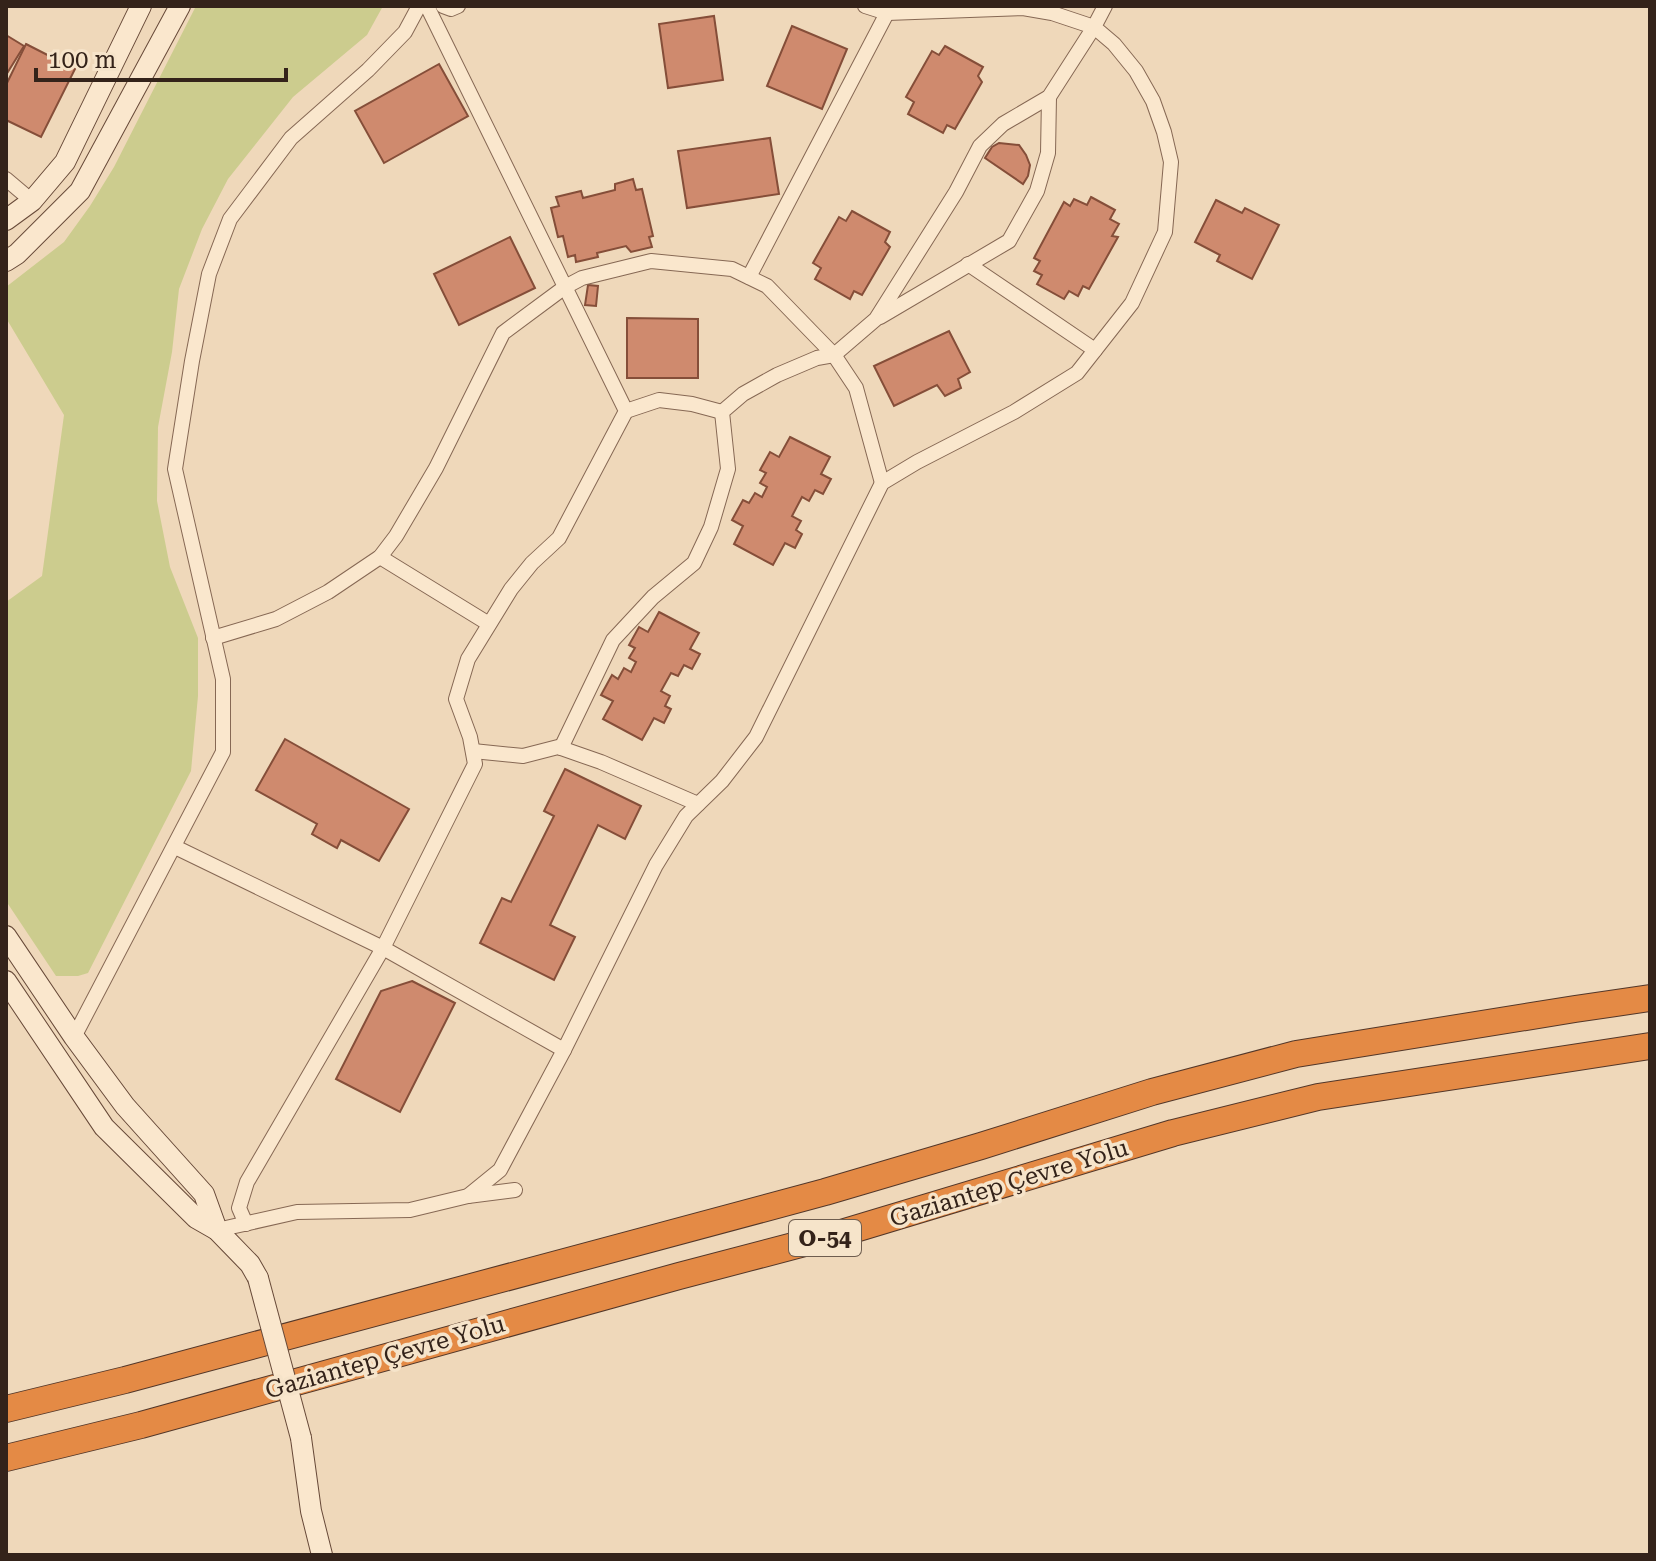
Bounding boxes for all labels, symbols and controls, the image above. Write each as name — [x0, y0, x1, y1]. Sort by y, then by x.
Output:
scale bar — [36, 32, 286, 82]
text: 100 m — [48, 46, 116, 74]
street label: Gaziantep Çevre Yolu — [886, 1133, 1132, 1233]
road number: O-54 — [789, 1220, 861, 1256]
street label: Gaziantep Çevre Yolu — [262, 1309, 508, 1405]

